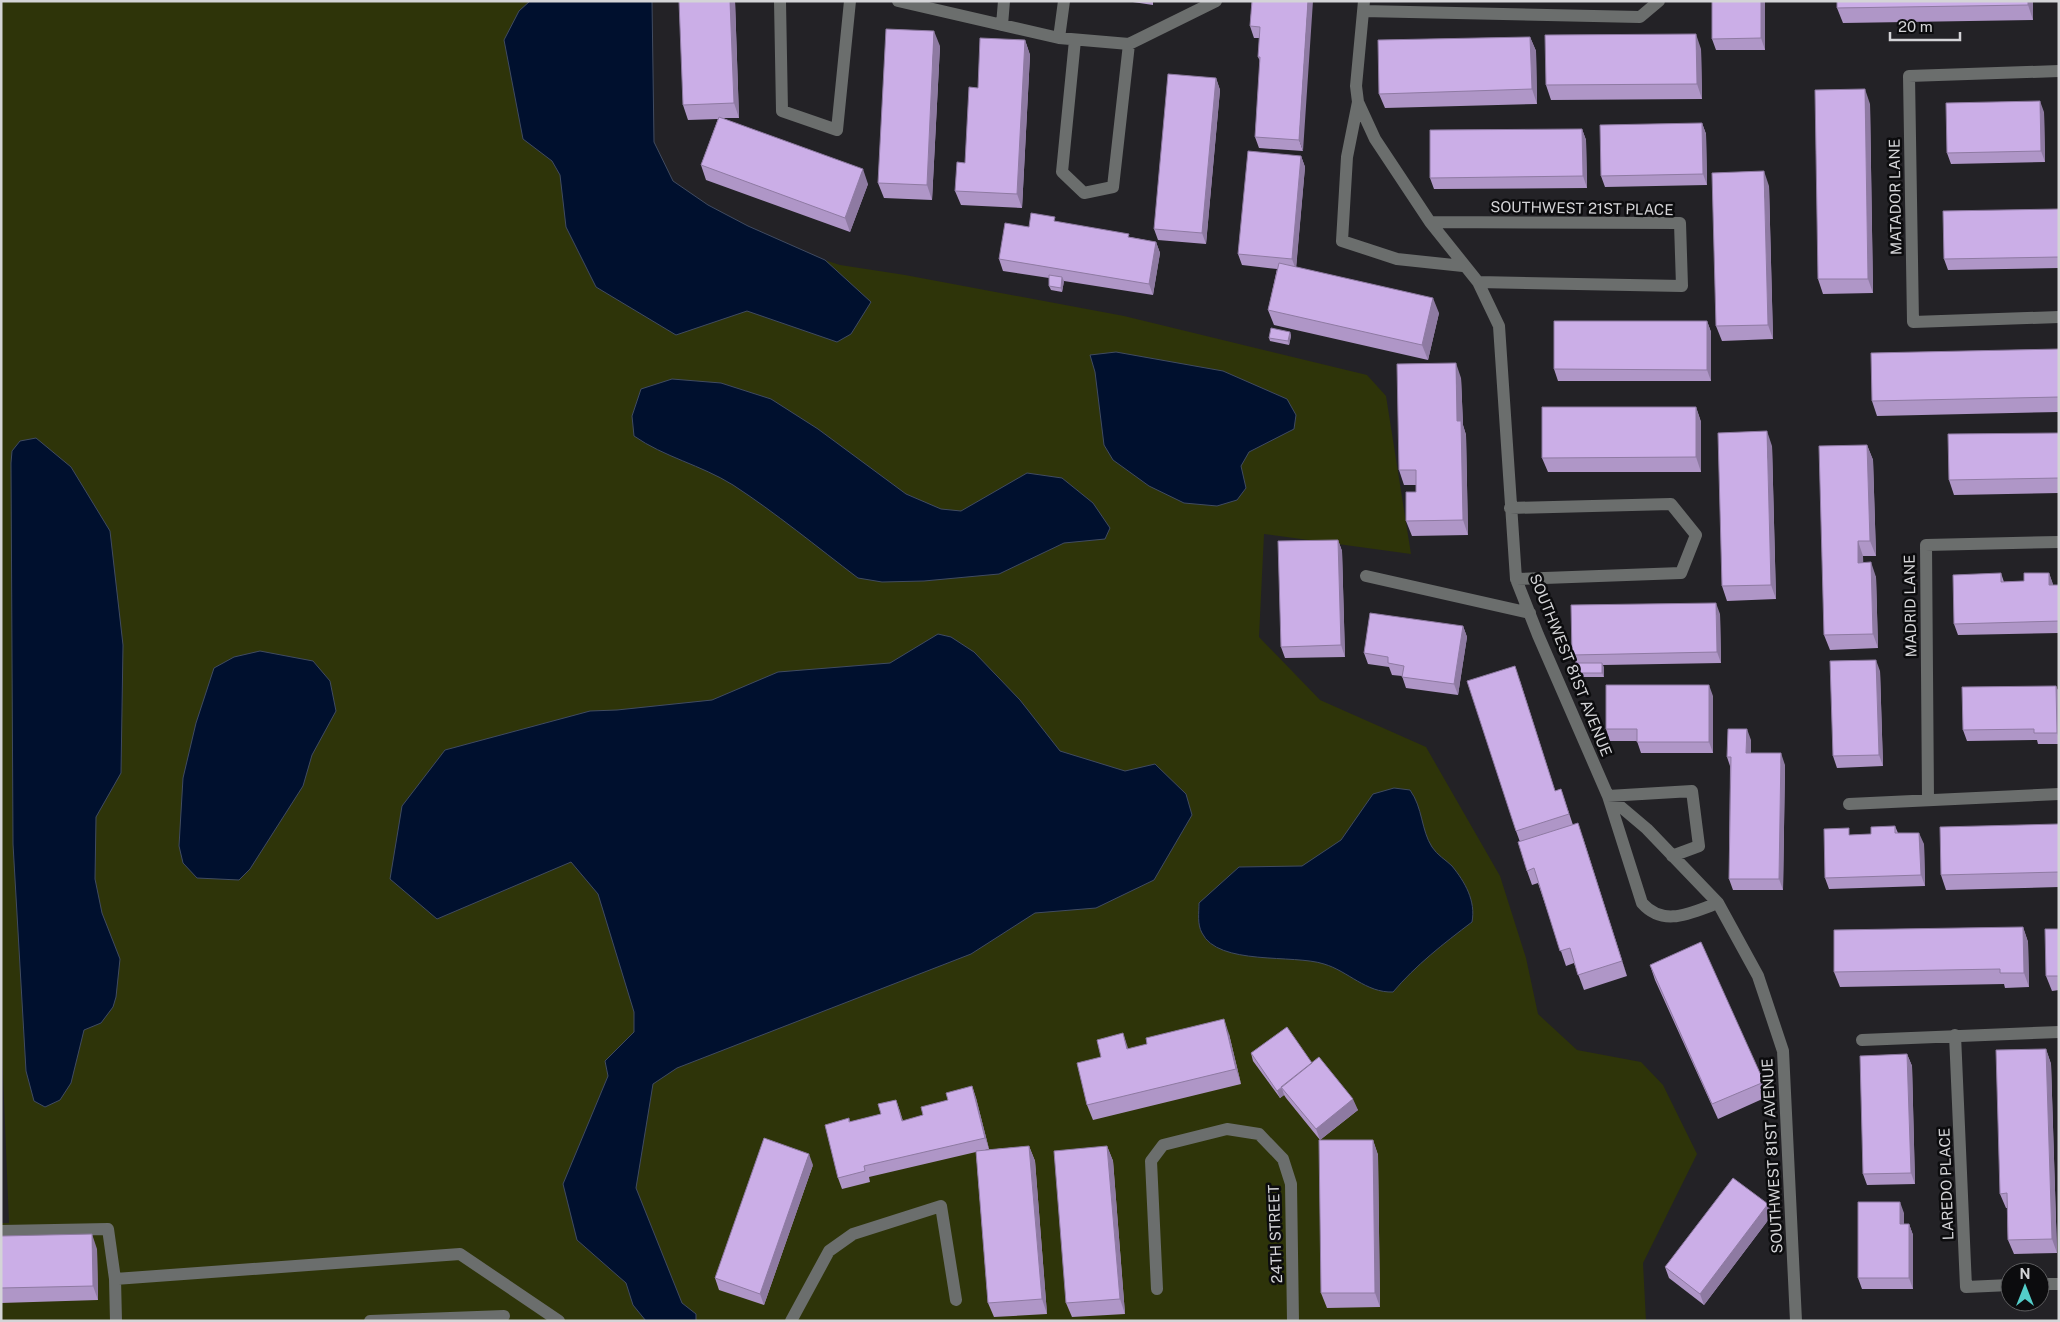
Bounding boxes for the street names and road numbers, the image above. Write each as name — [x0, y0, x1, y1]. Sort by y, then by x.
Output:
street label: MATADOR LANE — [1885, 139, 1905, 255]
street label: SOUTHWEST 21ST PLACE — [1490, 198, 1674, 218]
street label: MADRID LANE — [1901, 554, 1919, 658]
street label: SOUTHWEST 81ST AVENUE — [1527, 571, 1615, 759]
street label: SOUTHWEST 81ST AVENUE — [1758, 1058, 1786, 1254]
street label: LAREDO PLACE — [1936, 1128, 1956, 1240]
street label: 24TH STREET — [1265, 1184, 1285, 1284]

